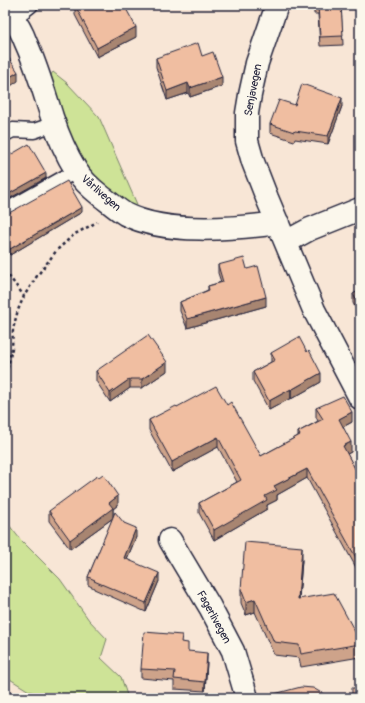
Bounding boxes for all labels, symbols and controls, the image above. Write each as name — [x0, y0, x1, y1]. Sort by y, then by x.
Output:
street label: Senjavegen — [242, 63, 264, 117]
street label: Vårlivegen — [78, 172, 124, 214]
street label: Fagerlivegen — [194, 588, 234, 646]

